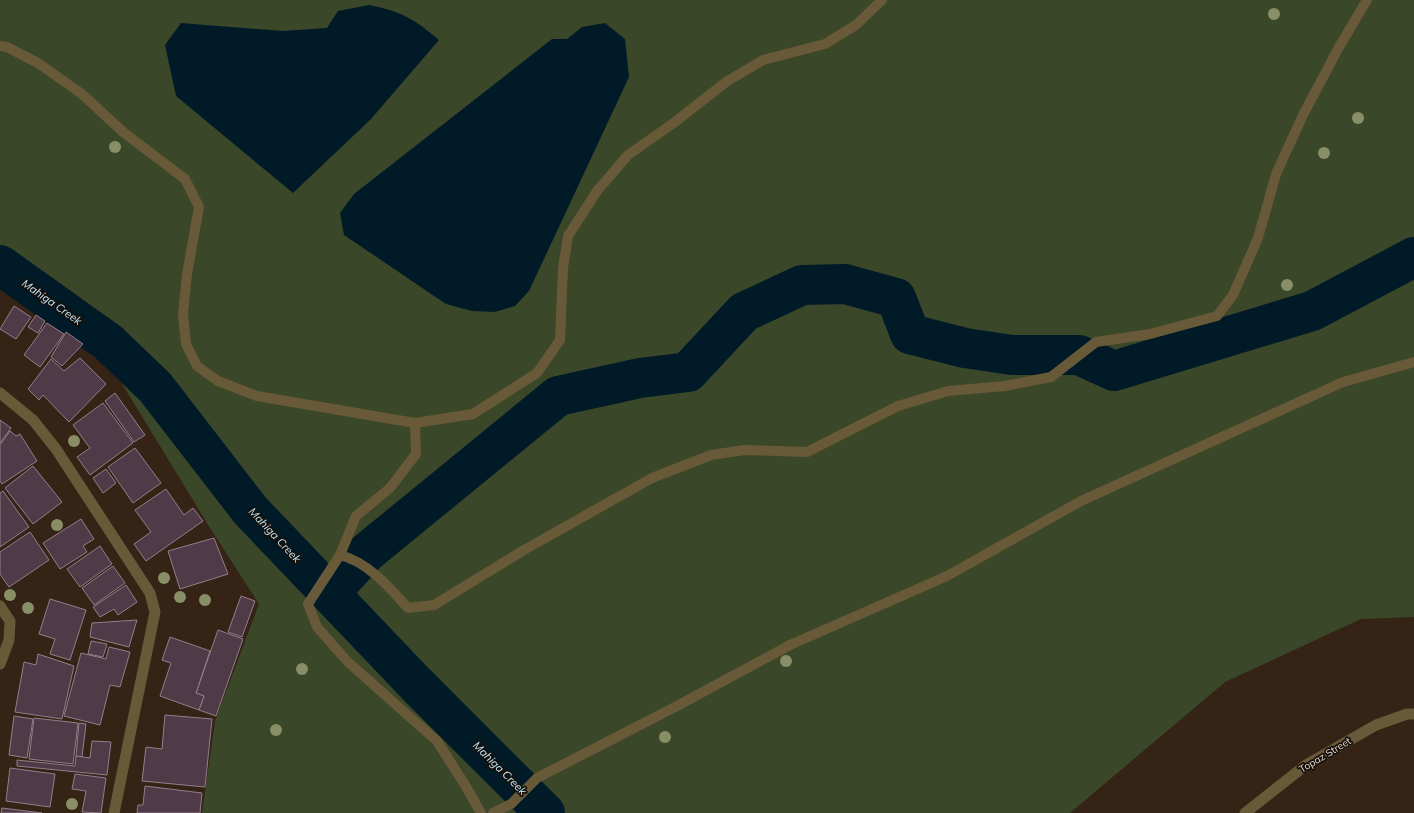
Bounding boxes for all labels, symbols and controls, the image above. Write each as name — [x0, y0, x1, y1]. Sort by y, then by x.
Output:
water label: Mahiga Creek — [19, 276, 85, 328]
water label: Mahiga Creek — [246, 505, 304, 566]
street label: Topaz Street — [1297, 734, 1354, 776]
water label: Mahiga Creek — [470, 738, 530, 798]

